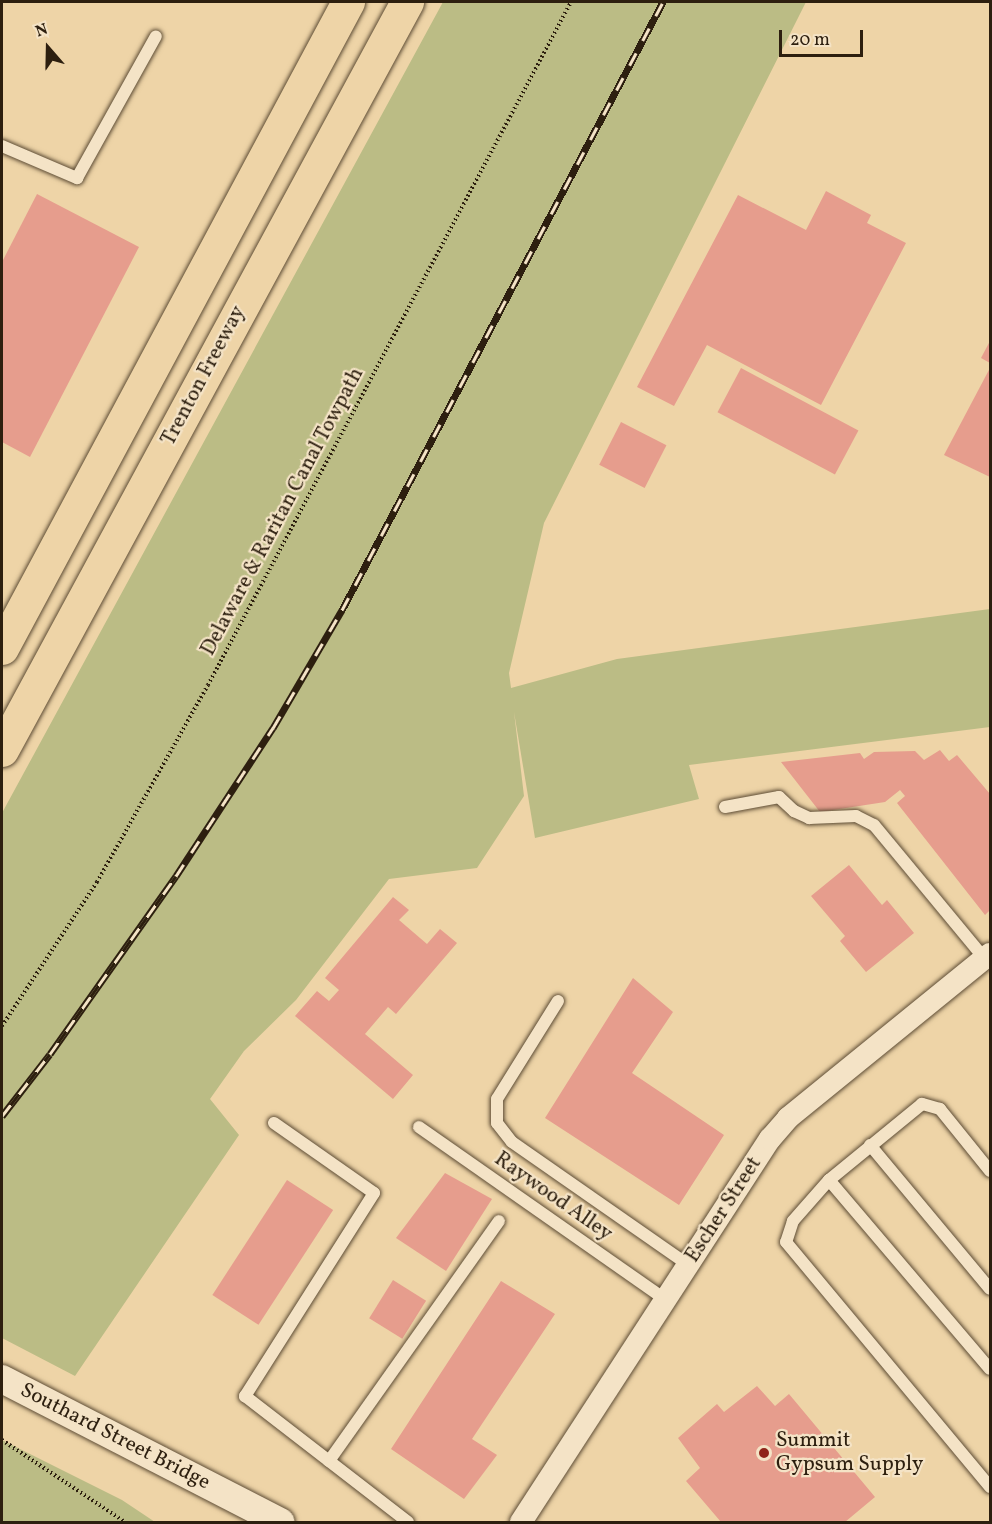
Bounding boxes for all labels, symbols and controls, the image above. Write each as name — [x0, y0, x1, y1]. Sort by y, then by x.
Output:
north arrow — [18, 18, 78, 78]
scale bar — [782, 18, 866, 56]
text: N — [33, 19, 51, 43]
text: 20 m — [790, 28, 830, 53]
street label: Trenton Freeway — [157, 302, 251, 450]
street label: Delaware & Raritan Canal Towpath — [196, 363, 370, 661]
street label: Raywood Alley — [489, 1147, 617, 1247]
street label: Escher Street — [680, 1152, 768, 1268]
street label: Southard Street Bridge — [16, 1378, 214, 1496]
place label: Summit Gypsum Supply — [776, 1428, 923, 1478]
marker: Summit Gypsum Supply — [757, 1446, 771, 1460]

